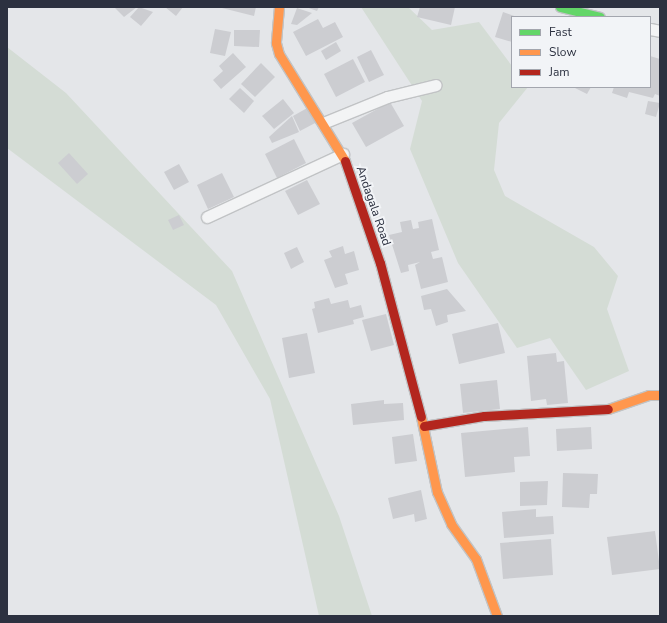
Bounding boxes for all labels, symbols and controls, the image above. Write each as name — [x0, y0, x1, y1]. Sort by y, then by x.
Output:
legend — [511, 16, 651, 88]
text: Fast — [549, 24, 572, 40]
text: Slow — [549, 44, 577, 60]
text: Jam — [549, 64, 570, 80]
street label: Andagala Road — [353, 164, 393, 248]

